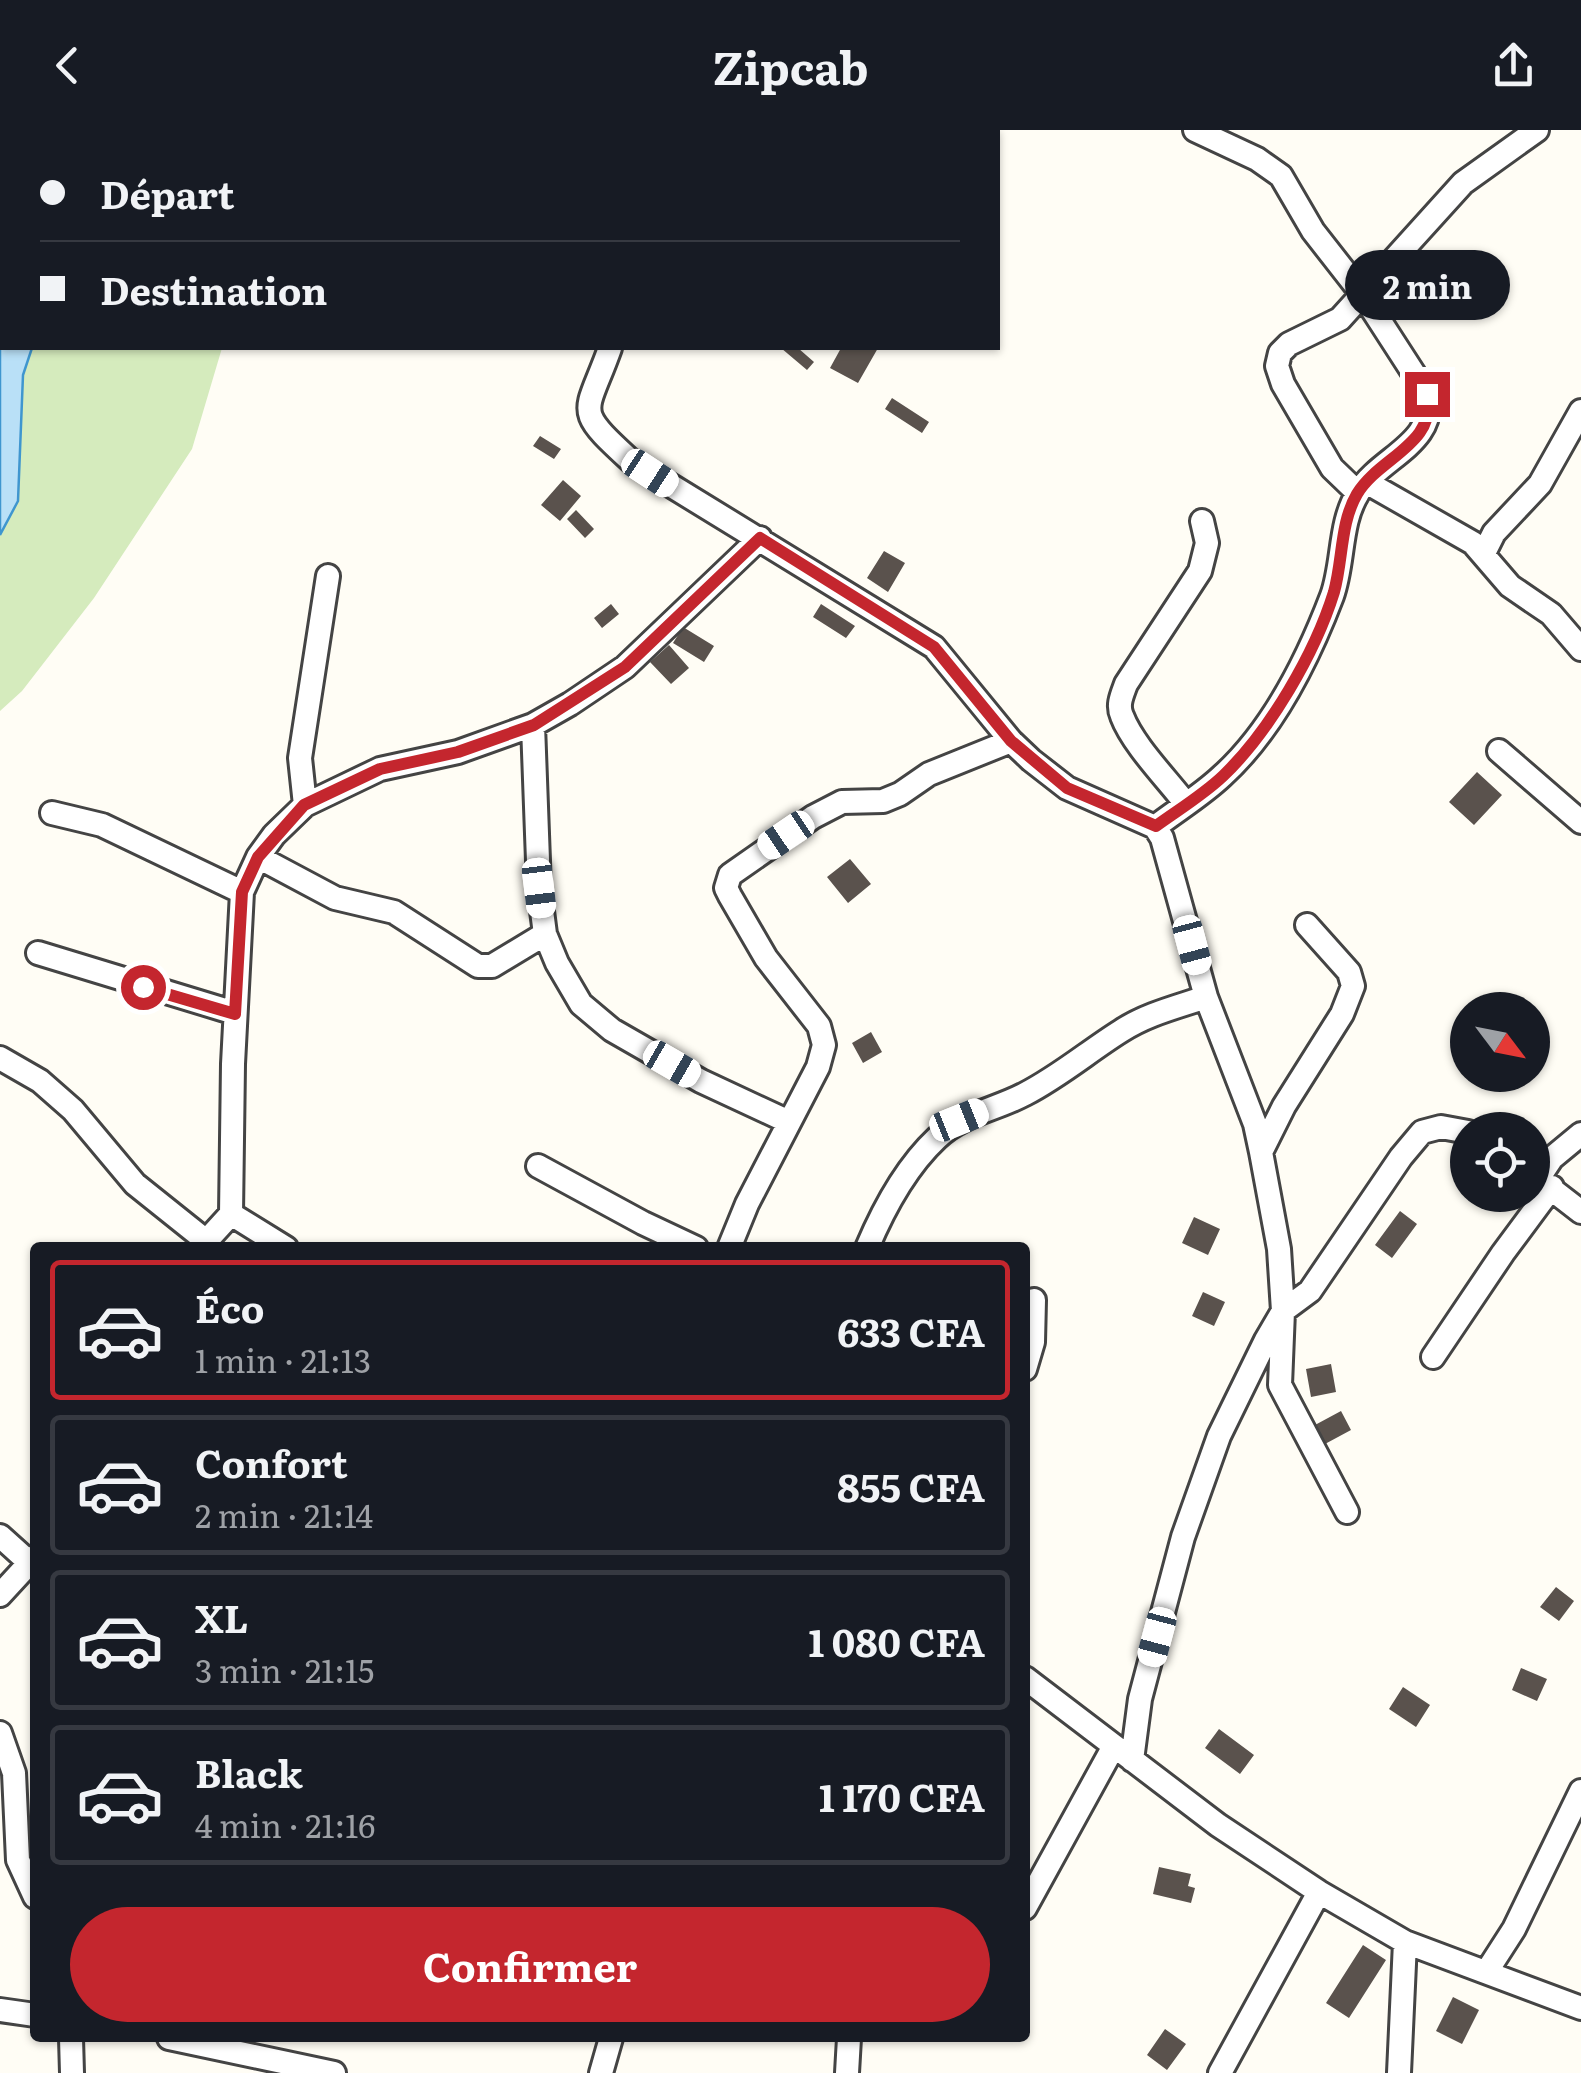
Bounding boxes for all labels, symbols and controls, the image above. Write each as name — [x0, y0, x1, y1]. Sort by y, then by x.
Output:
text: Zipcab — [713, 32, 868, 99]
icon: back — [40, 38, 95, 93]
icon: share — [1486, 38, 1541, 93]
text: Départ — [100, 164, 235, 221]
callout: 2 min — [1344, 249, 1510, 319]
text: Destination — [100, 260, 327, 317]
text: 2 min — [1383, 261, 1472, 309]
route end — [1405, 372, 1450, 417]
car — [617, 444, 683, 502]
car — [753, 806, 819, 864]
car — [520, 856, 558, 920]
car — [1170, 912, 1214, 978]
route start — [121, 965, 166, 1010]
north arrow — [1450, 992, 1550, 1092]
map controls — [1450, 992, 1550, 1212]
car — [639, 1036, 705, 1092]
car — [926, 1095, 992, 1145]
button: locate — [1450, 1112, 1550, 1212]
text: Éco — [195, 1278, 265, 1335]
icon: car — [75, 1285, 165, 1375]
text: 633 CFA — [837, 1302, 985, 1359]
text: 1 min · 21:13 — [195, 1335, 371, 1383]
text: Confort — [195, 1433, 348, 1490]
icon: car — [75, 1440, 165, 1530]
text: 855 CFA — [837, 1457, 985, 1514]
text: 2 min · 21:14 — [195, 1490, 373, 1538]
text: XL — [195, 1588, 248, 1645]
icon: car — [75, 1595, 165, 1685]
car — [1135, 1604, 1179, 1670]
text: 1 080 CFA — [808, 1612, 985, 1669]
text: 3 min · 21:15 — [195, 1645, 374, 1693]
text: Black — [195, 1743, 303, 1800]
icon: car — [75, 1750, 165, 1840]
text: 1 170 CFA — [819, 1767, 985, 1824]
text: 4 min · 21:16 — [195, 1800, 375, 1848]
button: Confirmer — [70, 1907, 990, 2022]

